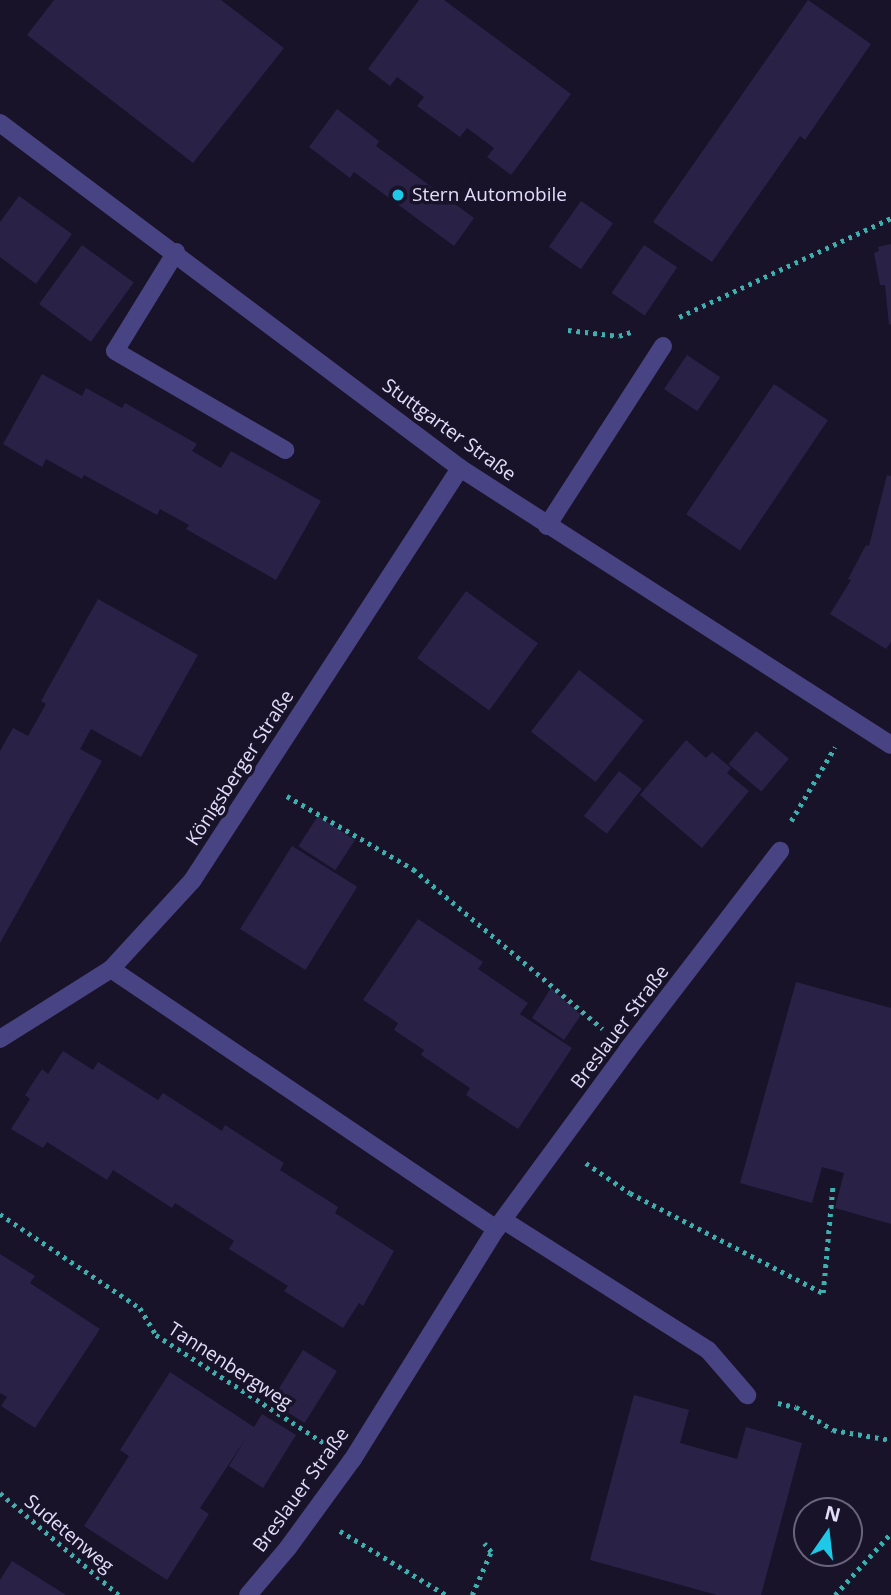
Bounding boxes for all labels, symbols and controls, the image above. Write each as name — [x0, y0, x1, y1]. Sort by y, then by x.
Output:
place label: Stern Automobile — [412, 184, 567, 206]
marker: Stern Automobile — [390, 187, 406, 203]
street label: Stuttgarter Straße — [378, 374, 520, 486]
street label: Königsberger Straße — [181, 686, 299, 850]
street label: Breslauer Straße — [566, 961, 674, 1093]
street label: Tannenbergweg — [164, 1318, 296, 1414]
street label: Breslauer Straße — [248, 1423, 354, 1557]
street label: Sudetenweg — [20, 1490, 118, 1578]
north arrow — [793, 1497, 863, 1567]
text: N — [822, 1499, 843, 1528]

